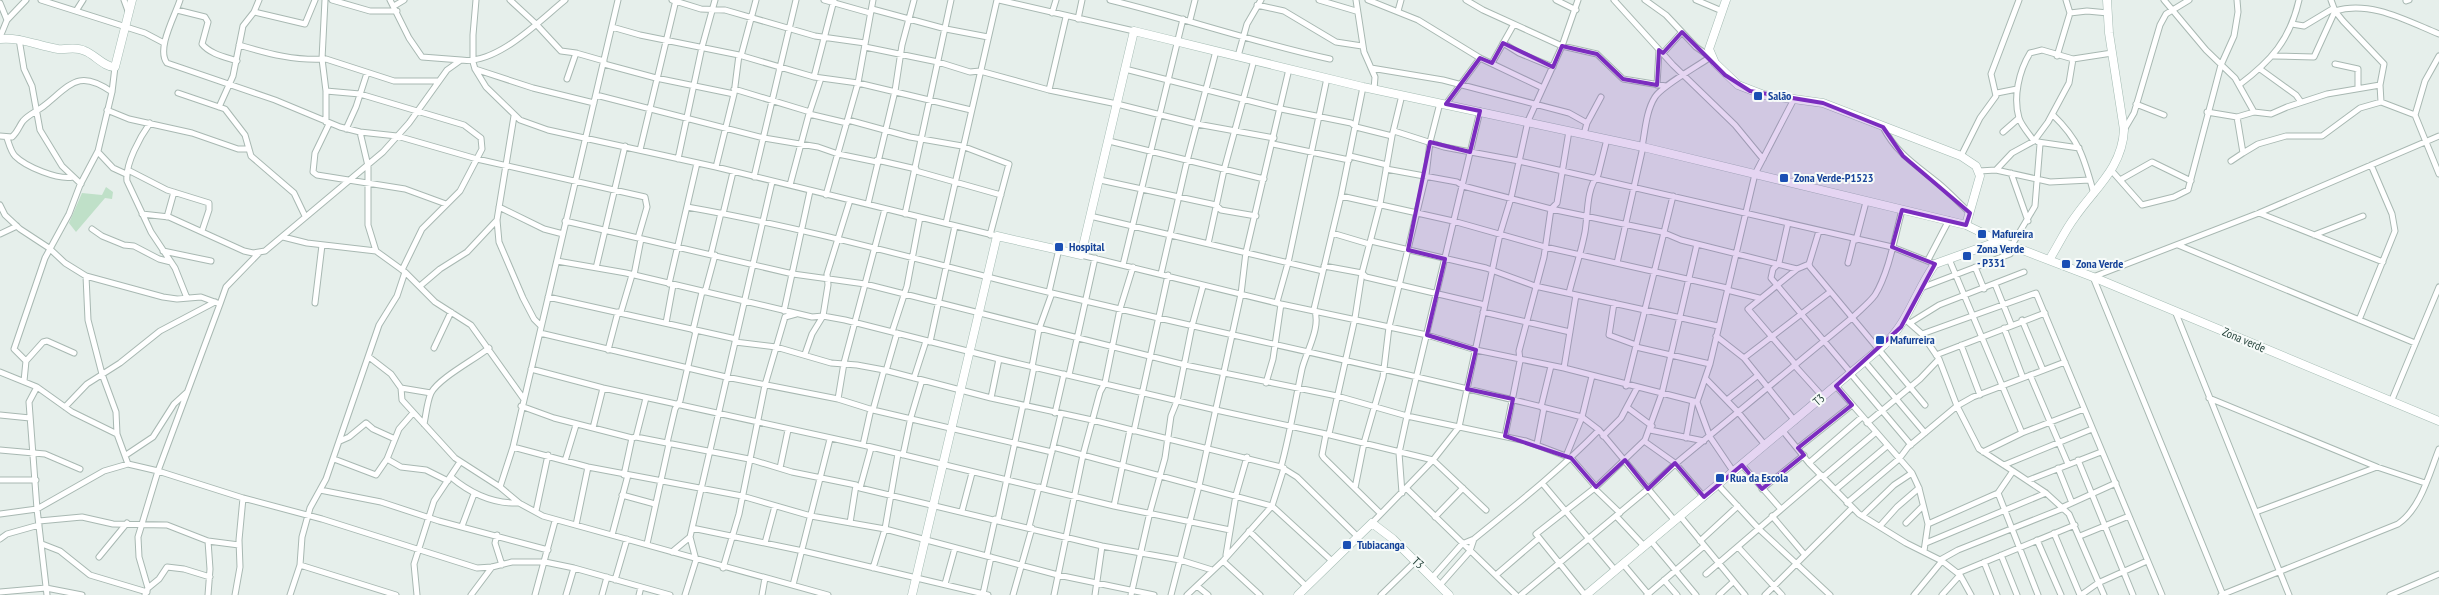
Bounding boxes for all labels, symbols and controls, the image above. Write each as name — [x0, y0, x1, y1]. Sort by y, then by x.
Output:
place label: Salão — [1768, 88, 1792, 103]
marker: Salão — [1752, 90, 1764, 102]
place label: Zona Verde-P1523 — [1794, 170, 1874, 185]
marker: Zona Verde-P1523 — [1778, 172, 1790, 184]
place label: Mafureira — [1992, 226, 2033, 241]
marker: Mafureira — [1976, 228, 1988, 240]
place label: Hospital — [1069, 239, 1104, 254]
marker: Hospital — [1053, 241, 1065, 253]
place label: Zona Verde - P331 — [1977, 241, 2024, 270]
marker: Zona Verde - P331 — [1961, 250, 1973, 262]
place label: Zona Verde — [2076, 256, 2123, 271]
marker: Zona Verde — [2060, 258, 2072, 270]
street label: Zona verde — [2220, 324, 2268, 355]
place label: Mafurreira — [1890, 332, 1935, 347]
marker: Mafurreira — [1874, 334, 1886, 346]
street label: T3 — [1810, 390, 1828, 409]
place label: Rua da Escola — [1730, 470, 1788, 485]
marker: Rua da Escola — [1714, 472, 1726, 484]
place label: Tubiacanga — [1357, 537, 1405, 552]
marker: Tubiacanga — [1341, 539, 1353, 551]
street label: T3 — [1409, 554, 1427, 572]

